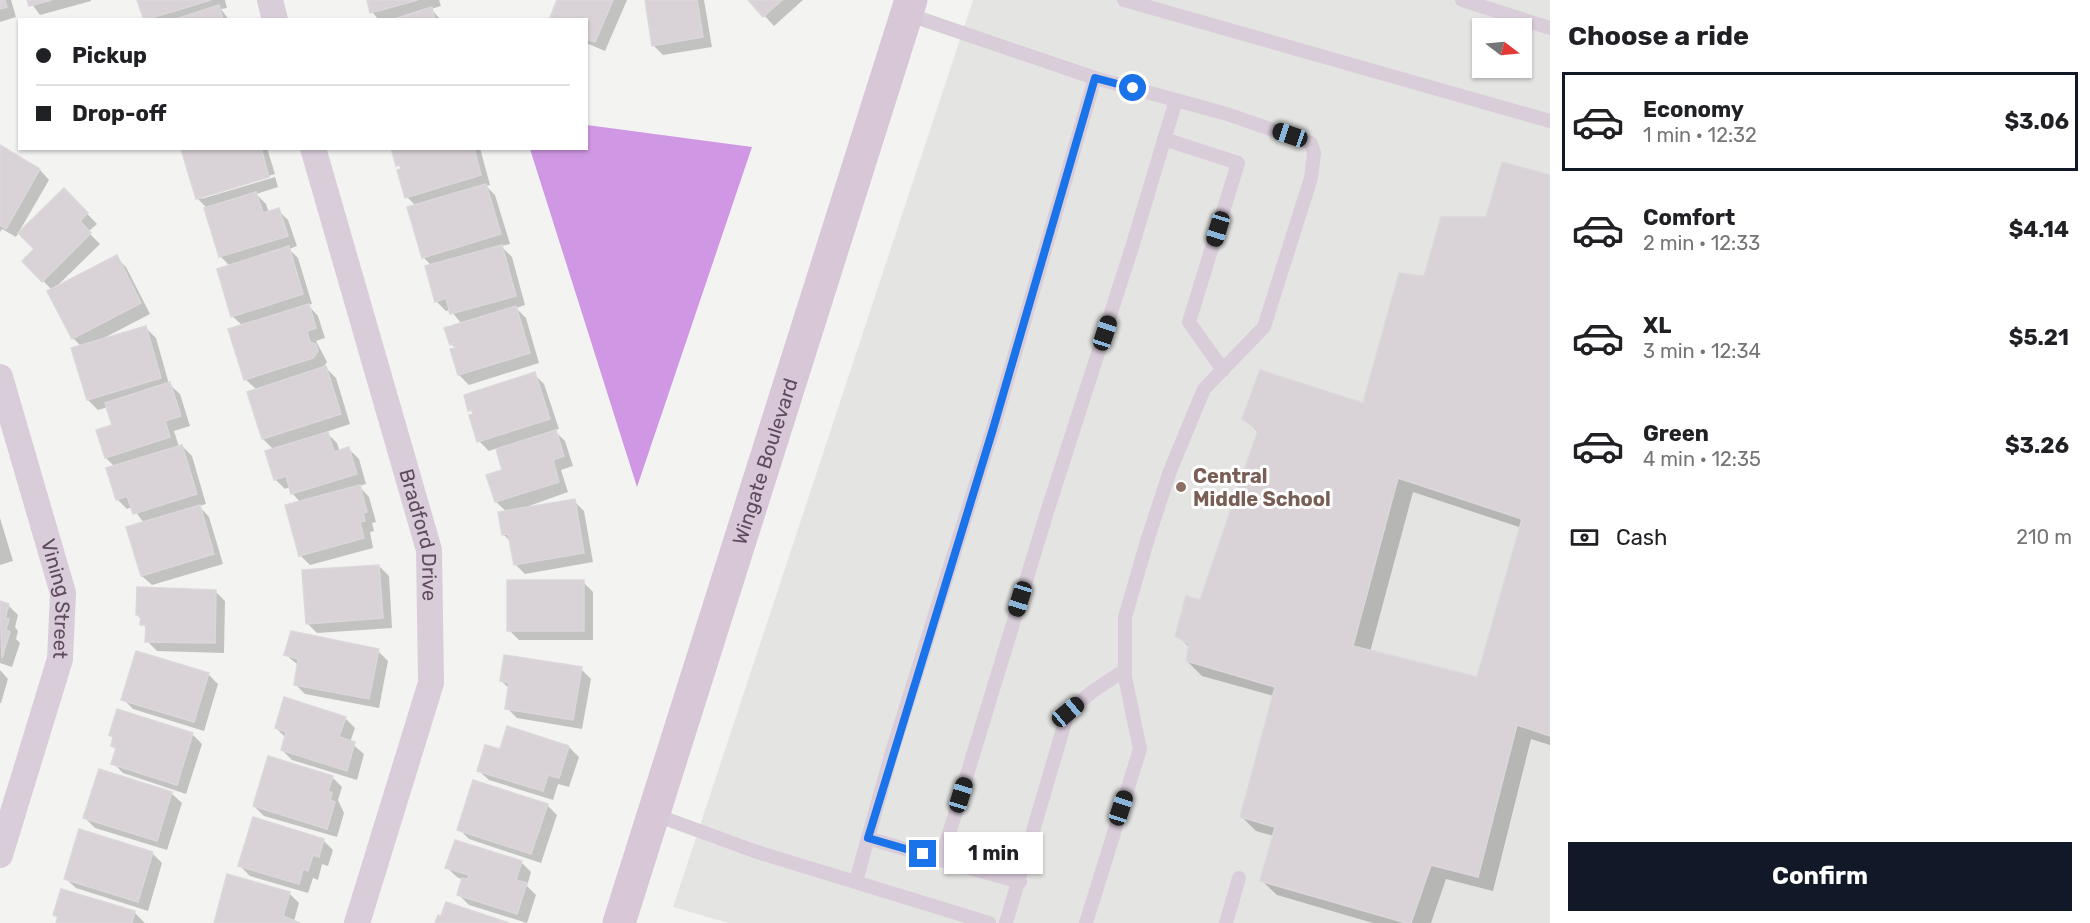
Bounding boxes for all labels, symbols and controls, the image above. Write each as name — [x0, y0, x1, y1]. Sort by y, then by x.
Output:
north arrow — [1472, 18, 1532, 78]
map controls — [1472, 18, 1532, 78]
text: Choose a ride — [1568, 20, 1749, 52]
text: Pickup — [72, 42, 147, 69]
route start — [1119, 74, 1146, 101]
icon: car — [1571, 95, 1625, 149]
text: Economy — [1643, 96, 1744, 123]
text: Drop-off — [72, 100, 167, 127]
text: $3.06 — [2004, 108, 2069, 135]
car — [1270, 121, 1310, 149]
text: 1 min · 12:32 — [1643, 123, 1757, 147]
icon: car — [1571, 203, 1625, 257]
text: Comfort — [1643, 204, 1735, 231]
car — [1204, 209, 1232, 249]
text: $4.14 — [2009, 216, 2069, 243]
text: 2 min · 12:33 — [1643, 231, 1760, 255]
icon: car — [1571, 311, 1625, 365]
text: XL — [1643, 312, 1671, 339]
car — [1091, 313, 1119, 353]
text: $5.21 — [2009, 324, 2069, 351]
text: 3 min · 12:34 — [1643, 339, 1761, 363]
street label: Wingate Boulevard — [727, 375, 803, 548]
icon: car — [1571, 419, 1625, 473]
text: Green — [1643, 420, 1709, 447]
text: $3.26 — [2005, 432, 2069, 459]
text: 4 min · 12:35 — [1643, 447, 1761, 471]
place label: Central Middle School — [1193, 464, 1331, 511]
street label: Bradford Drive — [394, 466, 442, 601]
marker: Central Middle School — [1174, 480, 1188, 494]
icon: cash — [1568, 521, 1601, 554]
text: Cash — [1616, 524, 1667, 551]
text: 210 m — [2016, 525, 2072, 549]
street label: Vining Street — [36, 536, 75, 660]
car — [1006, 579, 1034, 619]
car — [1048, 694, 1088, 730]
car — [947, 775, 975, 815]
car — [1107, 788, 1135, 828]
callout: 1 min — [944, 833, 1043, 875]
route end — [909, 840, 936, 867]
text: 1 min — [968, 841, 1019, 865]
button: Confirm — [1568, 842, 2072, 911]

